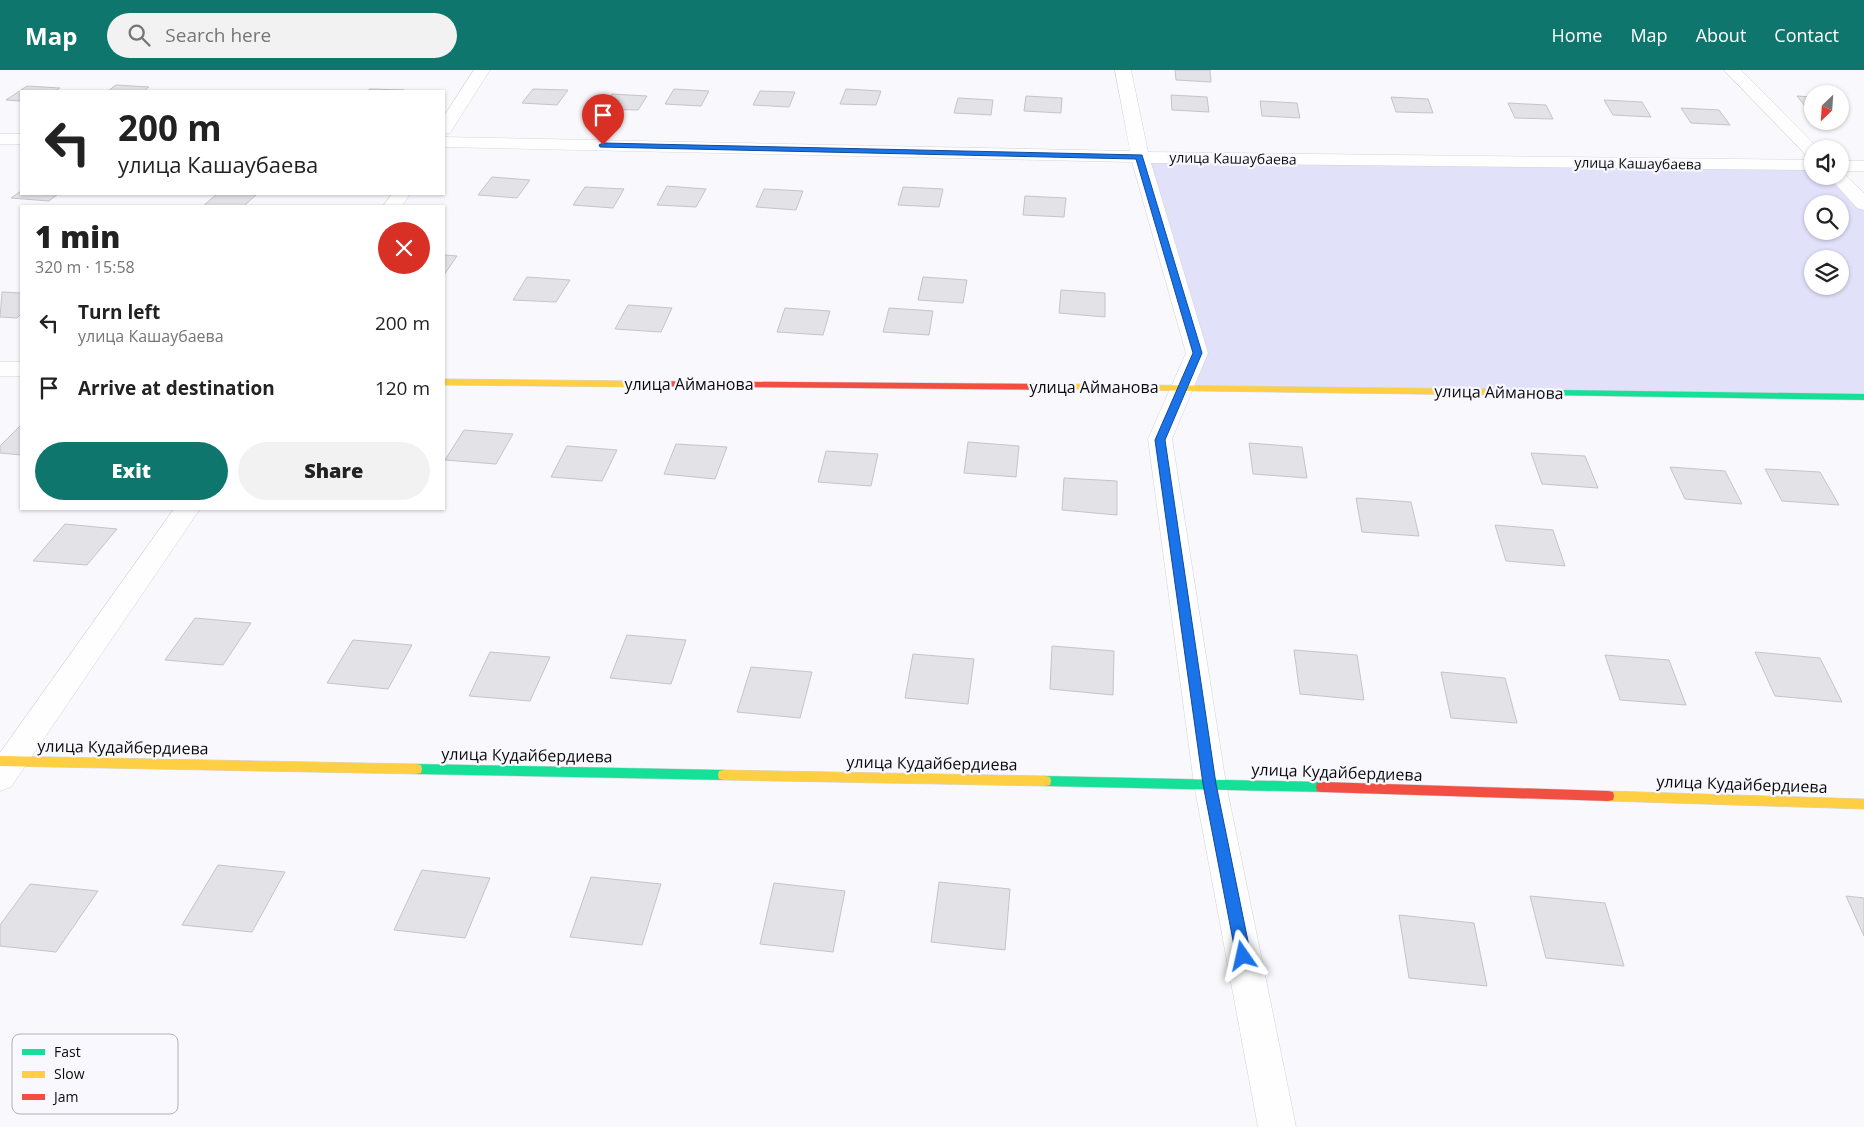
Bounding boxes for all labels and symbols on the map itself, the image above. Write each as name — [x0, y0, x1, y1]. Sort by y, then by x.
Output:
north arrow — [1804, 85, 1849, 130]
pin — [582, 94, 624, 145]
street label: улица Кашаубаева — [1169, 147, 1297, 169]
street label: улица Кашаубаева — [1574, 152, 1702, 174]
street label: улица Айманова — [624, 373, 754, 395]
street label: улица Айманова — [1029, 376, 1159, 398]
street label: улица Айманова — [1434, 380, 1564, 404]
street label: улица Кудайбердиева — [37, 735, 209, 759]
street label: улица Кудайбердиева — [441, 743, 613, 767]
street label: улица Кудайбердиева — [846, 751, 1018, 775]
street label: улица Кудайбердиева — [1251, 758, 1423, 786]
street label: улица Кудайбердиева — [1656, 770, 1828, 798]
position arrow — [1216, 929, 1268, 981]
legend — [12, 1034, 178, 1114]
text: Fast — [54, 1042, 81, 1061]
text: Slow — [54, 1064, 85, 1083]
text: Jam — [52, 1087, 79, 1106]

